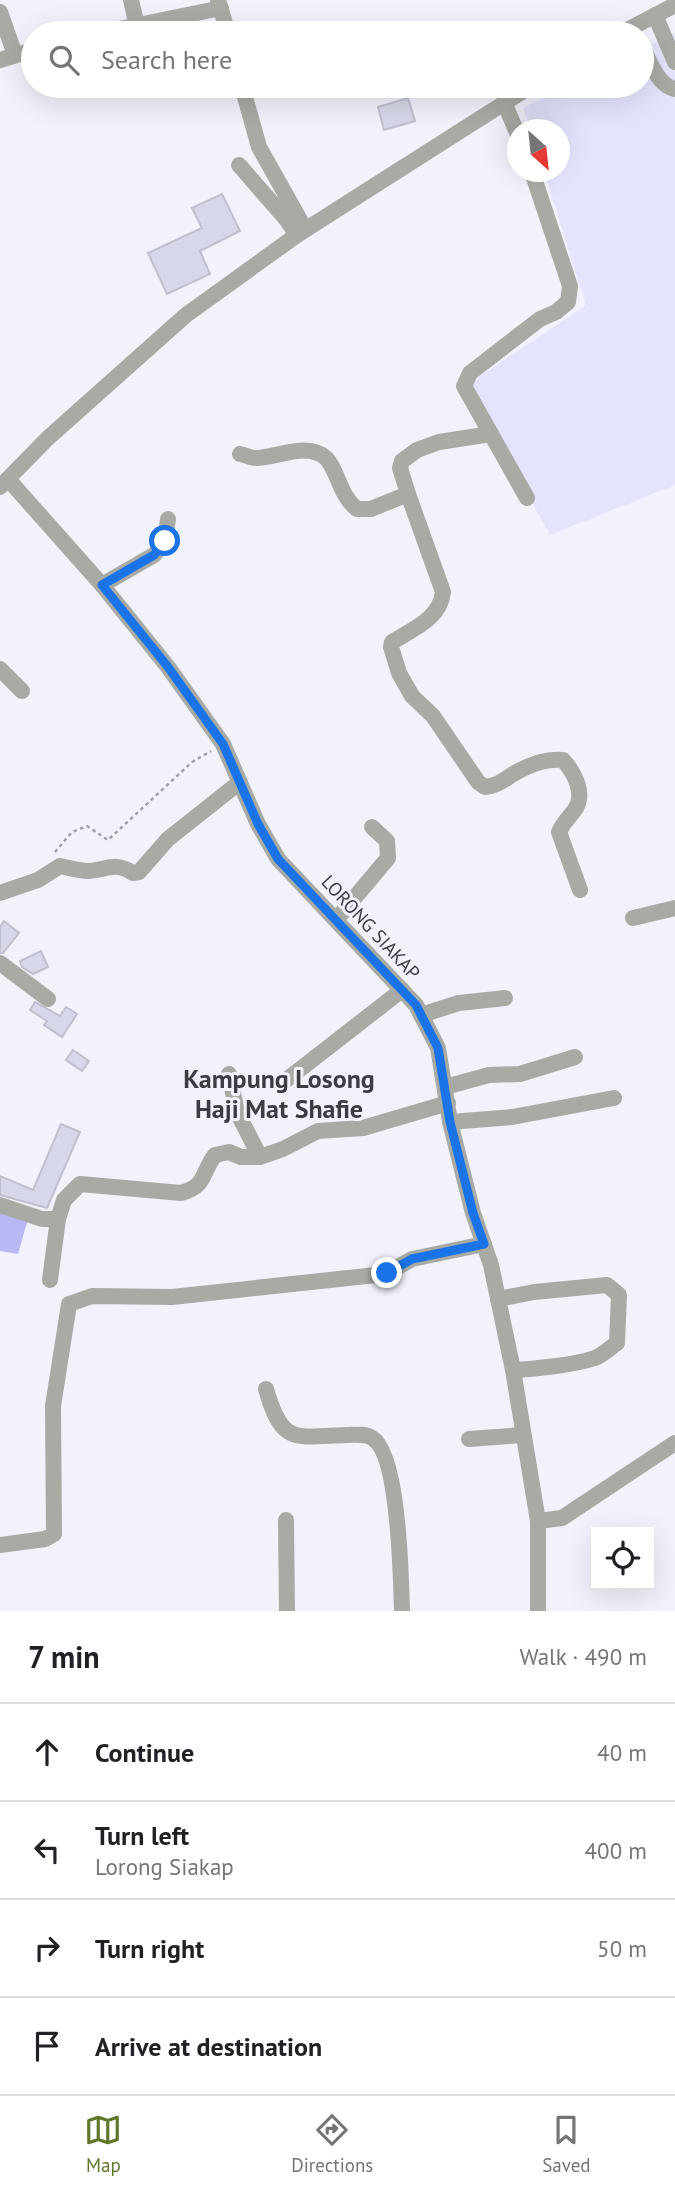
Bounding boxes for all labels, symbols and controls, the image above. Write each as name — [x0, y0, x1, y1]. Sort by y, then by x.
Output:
search box — [21, 21, 654, 98]
icon: search — [45, 41, 83, 79]
text: Search here — [101, 43, 232, 76]
north arrow — [507, 119, 570, 182]
route start — [149, 525, 180, 556]
street label: LORONG SIAKAP — [317, 870, 425, 984]
district label: Kampung Losong Haji Mat Shafie — [183, 1062, 375, 1125]
route end — [371, 1257, 402, 1288]
map controls — [591, 1527, 654, 1590]
button: locate — [591, 1527, 654, 1590]
text: 7 min — [28, 1637, 100, 1676]
text: Walk · 490 m — [520, 1642, 647, 1671]
icon: ahead — [28, 1733, 66, 1771]
text: Continue — [95, 1736, 194, 1769]
text: 40 m — [597, 1738, 647, 1767]
text: Turn left — [95, 1819, 189, 1852]
icon: left — [28, 1831, 66, 1869]
text: 400 m — [585, 1836, 647, 1865]
text: Lorong Siakap — [95, 1852, 234, 1881]
icon: right — [28, 1929, 66, 1967]
text: Turn right — [95, 1932, 204, 1965]
text: 50 m — [597, 1934, 647, 1963]
icon: arrive — [28, 2027, 66, 2065]
text: Arrive at destination — [95, 2030, 322, 2063]
tab: Map — [84, 2111, 122, 2177]
tab: Directions — [291, 2111, 373, 2177]
tab: Saved — [542, 2111, 591, 2177]

